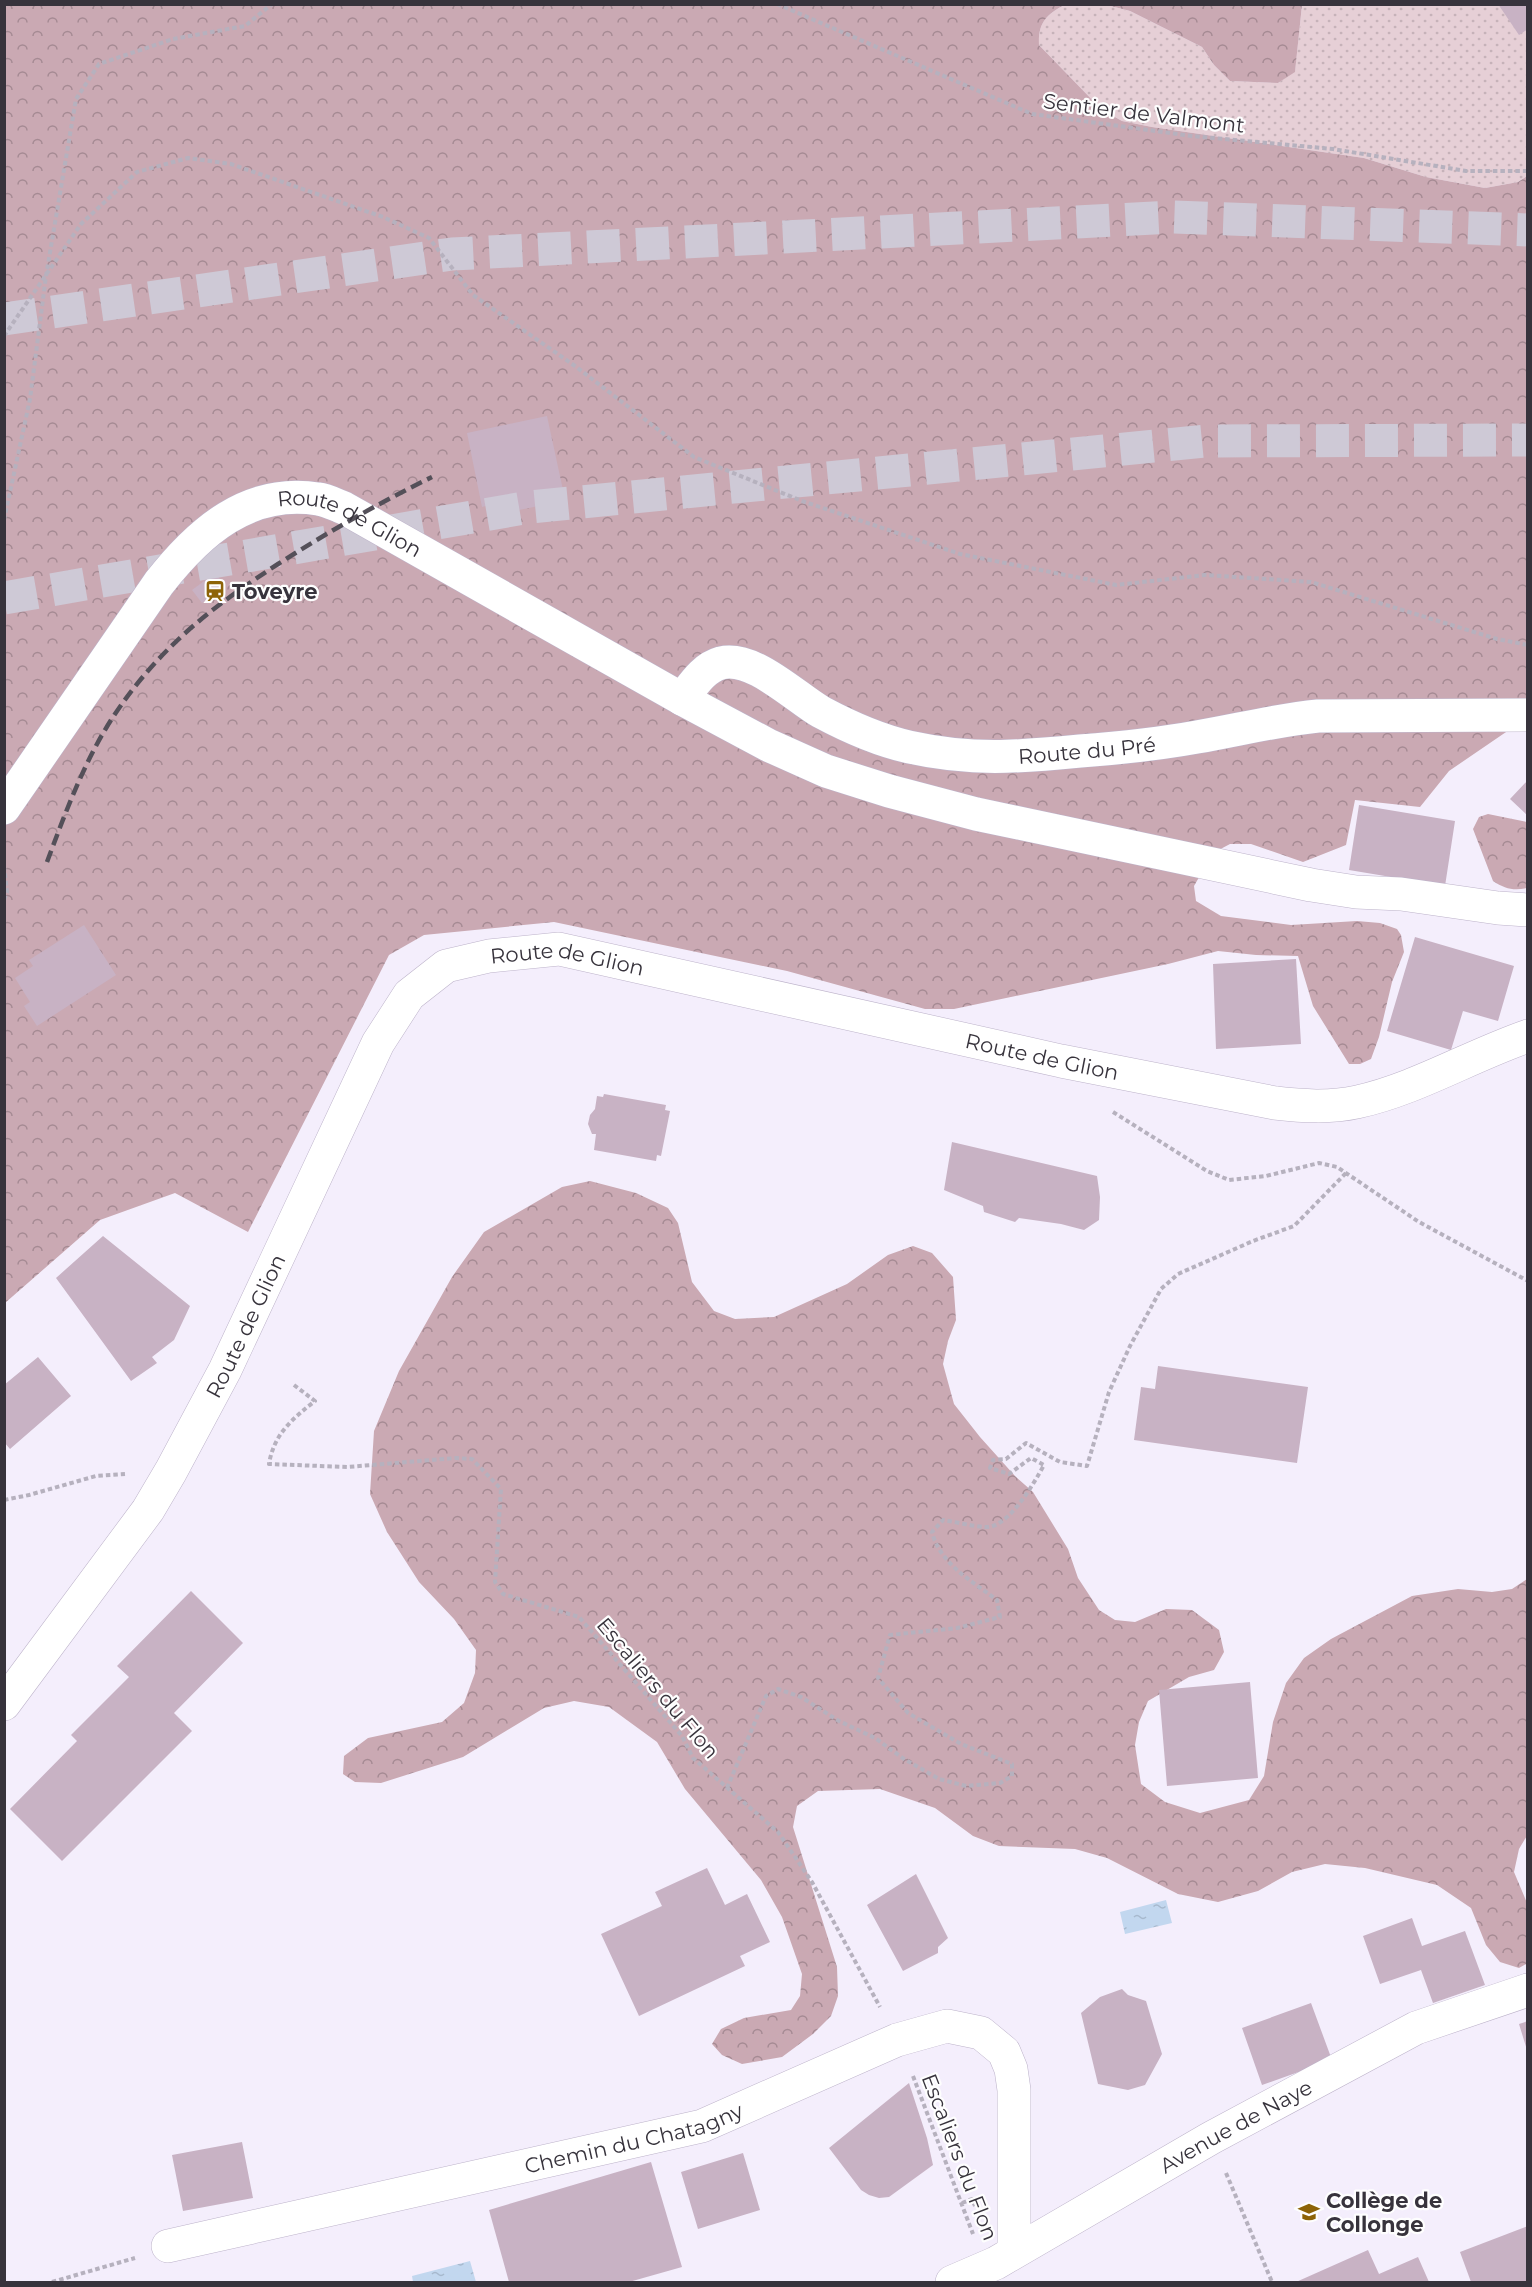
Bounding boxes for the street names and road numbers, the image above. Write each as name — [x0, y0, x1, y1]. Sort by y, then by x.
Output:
street label: Sentier de Valmont — [1042, 88, 1246, 138]
street label: Route de Glion — [276, 485, 426, 562]
street label: Route du Pré — [1017, 731, 1157, 768]
street label: Route de Glion — [489, 937, 647, 980]
street label: Route de Glion — [963, 1028, 1121, 1085]
street label: Route de Glion — [200, 1250, 290, 1402]
street label: Escaliers du Flon — [592, 1612, 724, 1764]
street label: Escaliers du Flon — [917, 2070, 1003, 2244]
street label: Avenue de Naye — [1155, 2074, 1316, 2178]
street label: Chemin du Chatagny — [522, 2097, 747, 2178]

